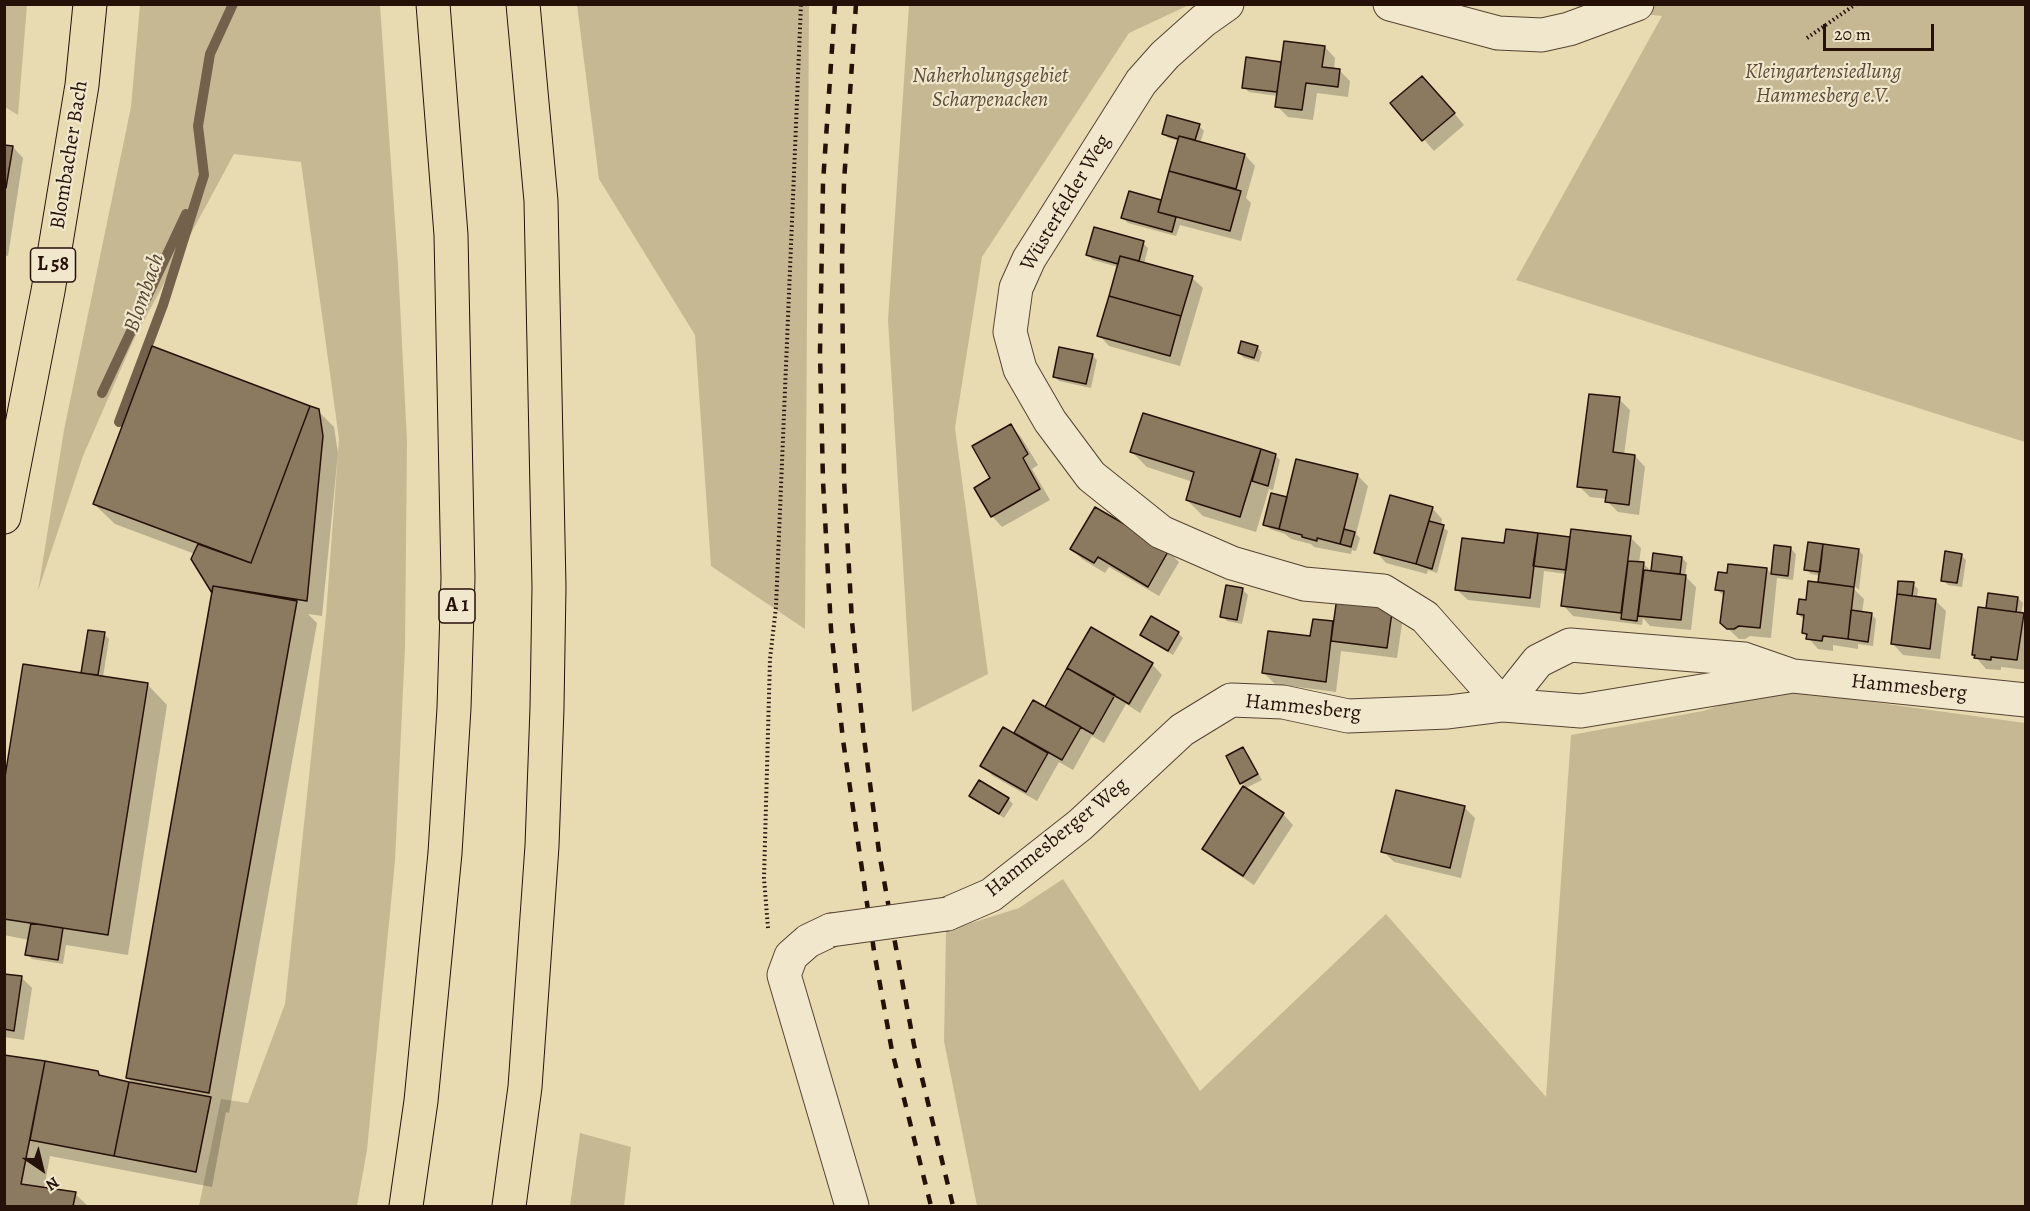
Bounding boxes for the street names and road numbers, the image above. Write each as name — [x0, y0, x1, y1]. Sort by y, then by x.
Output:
street label: Blombacher Bach — [46, 79, 94, 231]
street label: Wüsterfelder Weg — [1015, 130, 1117, 276]
road number: L 58 — [31, 248, 76, 282]
road number: A 1 — [439, 589, 475, 623]
street label: Hammesberg — [1850, 669, 1968, 707]
street label: Hammesberg — [1244, 689, 1362, 727]
street label: Hammesberger Weg — [981, 773, 1133, 903]

